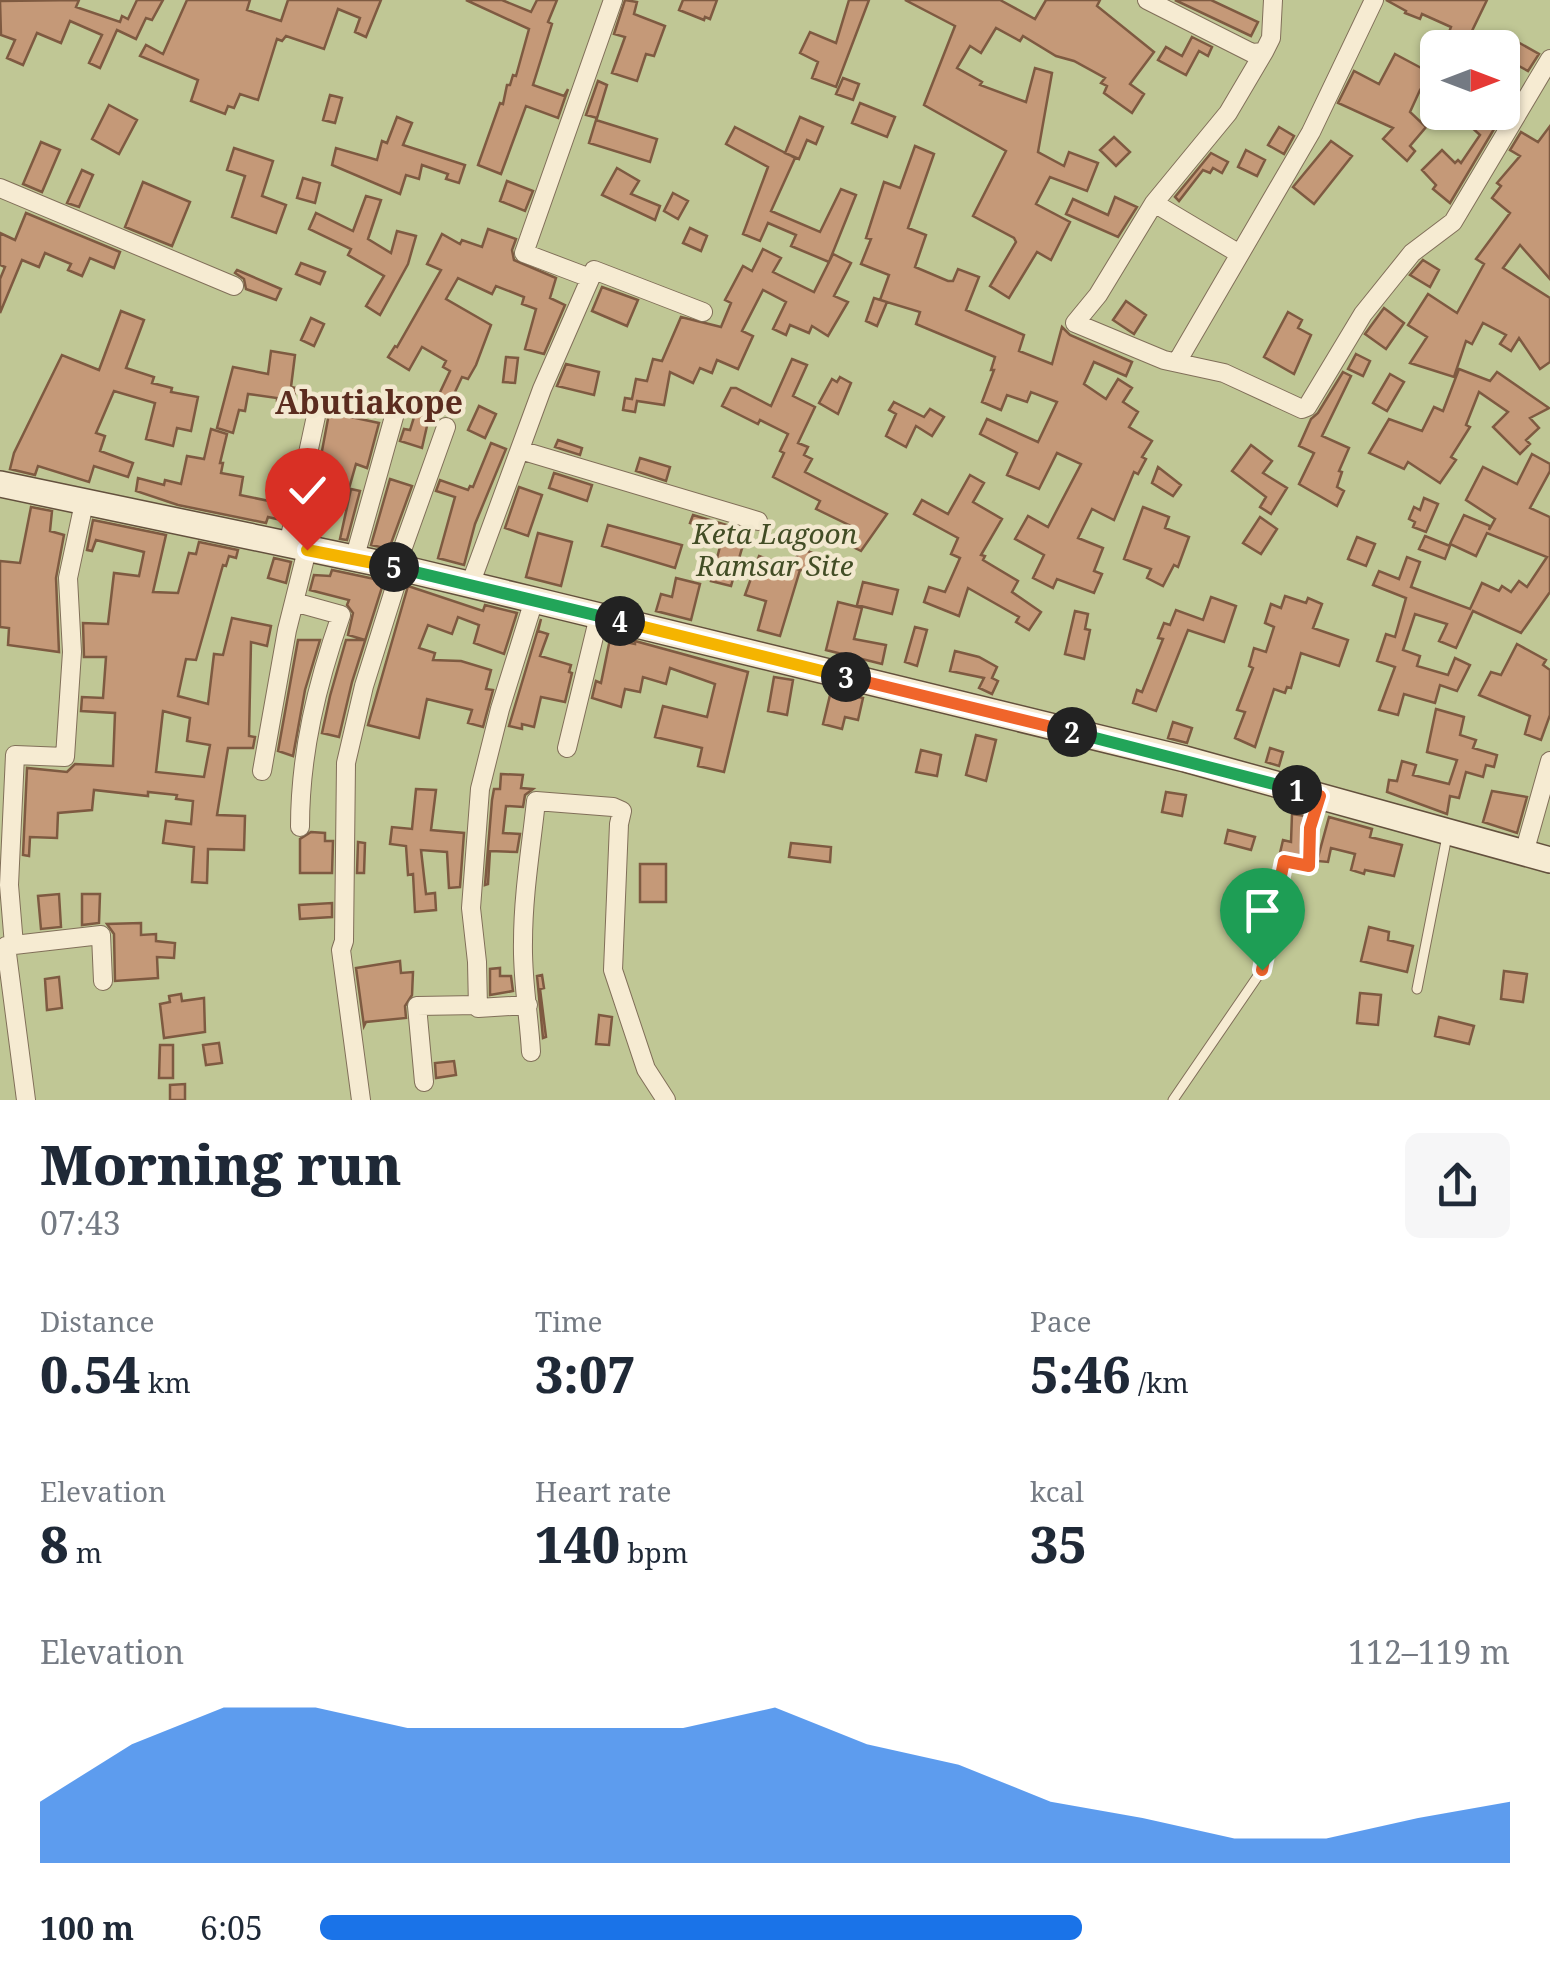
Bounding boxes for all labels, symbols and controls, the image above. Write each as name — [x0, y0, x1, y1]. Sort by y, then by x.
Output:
north arrow — [1420, 30, 1520, 130]
map controls — [1420, 30, 1520, 130]
district label: Abutiakope — [275, 380, 463, 423]
pin — [265, 448, 350, 551]
icon: check — [280, 463, 335, 518]
park label: Keta Lagoon Ramsar Site — [692, 514, 858, 584]
pin: 5 — [369, 542, 419, 592]
text: 5 — [386, 548, 402, 586]
pin: 4 — [595, 596, 645, 646]
text: 4 — [612, 602, 628, 640]
pin: 3 — [821, 652, 871, 702]
text: 3 — [838, 658, 854, 696]
pin: 2 — [1047, 707, 1097, 757]
text: 2 — [1064, 713, 1080, 751]
pin: 1 — [1272, 765, 1322, 815]
text: 1 — [1289, 771, 1305, 809]
pin — [1220, 868, 1305, 971]
icon: arrive — [1235, 883, 1290, 938]
text: Morning run — [40, 1126, 402, 1201]
button: share — [1405, 1133, 1510, 1238]
text: 07:43 — [40, 1201, 121, 1244]
text: Distance — [40, 1302, 154, 1340]
text: Time — [535, 1302, 603, 1340]
text: Pace — [1030, 1302, 1091, 1340]
text: 0.54 — [40, 1340, 141, 1408]
text: 3:07 — [535, 1340, 636, 1408]
text: 5:46 — [1030, 1340, 1131, 1408]
text: km — [141, 1363, 191, 1401]
text: /km — [1131, 1363, 1189, 1401]
text: Elevation — [40, 1472, 166, 1510]
text: Heart rate — [535, 1472, 672, 1510]
text: kcal — [1030, 1472, 1084, 1510]
text: 8 — [40, 1510, 68, 1578]
text: 140 — [535, 1510, 620, 1578]
text: 35 — [1030, 1510, 1087, 1578]
text: m — [68, 1533, 102, 1571]
text: bpm — [620, 1533, 688, 1571]
text: Elevation — [40, 1630, 184, 1673]
text: 112–119 m — [1348, 1630, 1510, 1673]
text: 100 m — [40, 1906, 134, 1949]
text: 6:05 — [200, 1906, 263, 1949]

